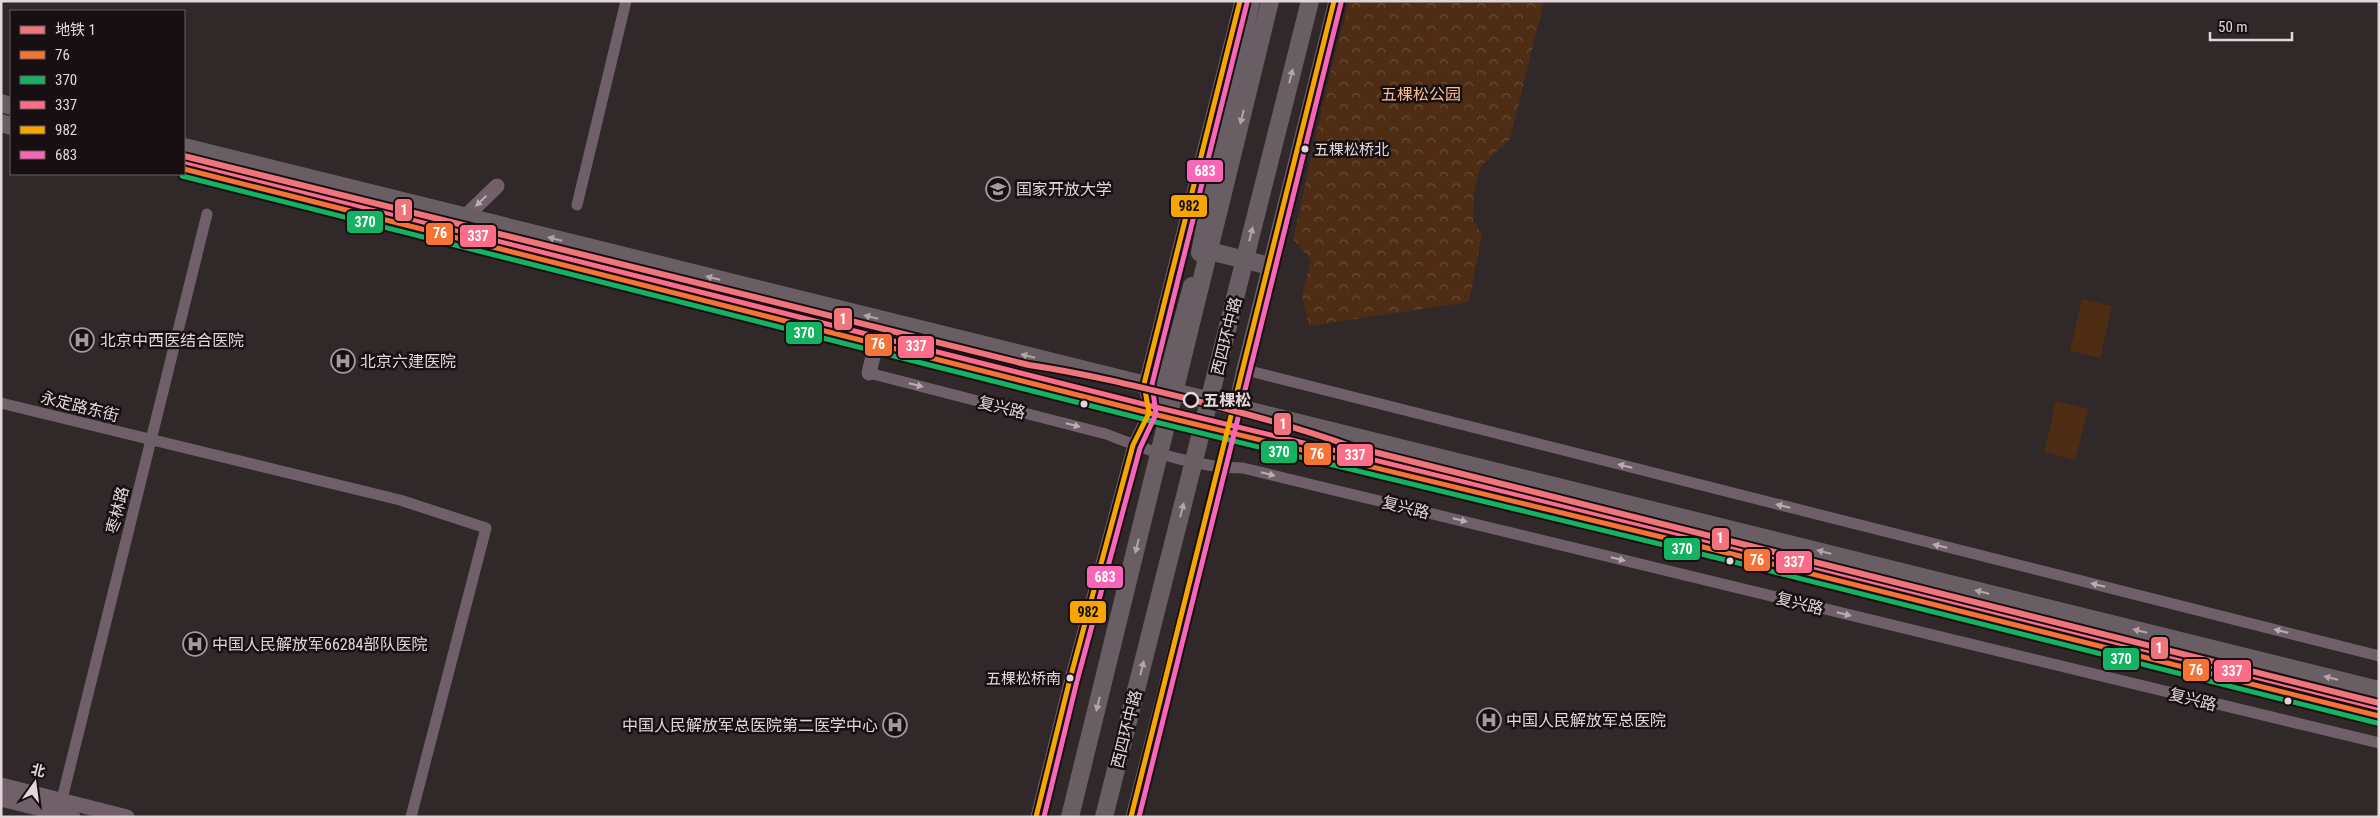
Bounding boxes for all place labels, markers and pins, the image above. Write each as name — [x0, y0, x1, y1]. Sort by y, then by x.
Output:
place label: 五棵松桥北 — [1314, 141, 1389, 159]
marker: 五棵松桥北 — [1300, 144, 1310, 154]
school or university icon: 国家开放大学 — [985, 176, 1011, 202]
place label: 国家开放大学 — [1016, 180, 1112, 199]
hospital icon: 北京中西医结合医院 — [69, 327, 95, 353]
place label: 北京中西医结合医院 — [100, 331, 244, 350]
hospital icon: 北京六建医院 — [330, 348, 356, 374]
place label: 北京六建医院 — [360, 352, 456, 371]
place label: 五棵松 — [1203, 391, 1251, 410]
marker: 五棵松 — [1183, 392, 1199, 408]
unlabelled marker — [1079, 399, 1089, 409]
unlabelled marker — [1725, 556, 1735, 566]
hospital icon: 中国人民解放军66284部队医院 — [182, 631, 208, 657]
place label: 中国人民解放军66284部队医院 — [212, 635, 428, 654]
place label: 五棵松桥南 — [986, 670, 1061, 688]
marker: 五棵松桥南 — [1065, 673, 1075, 683]
unlabelled marker — [2283, 696, 2293, 706]
hospital icon: 中国人民解放军总医院 — [1476, 707, 1502, 733]
place label: 中国人民解放军总医院 — [1506, 711, 1666, 730]
hospital icon: 中国人民解放军总医院第二医学中心 — [882, 712, 908, 738]
place label: 中国人民解放军总医院第二医学中心 — [622, 716, 878, 735]

